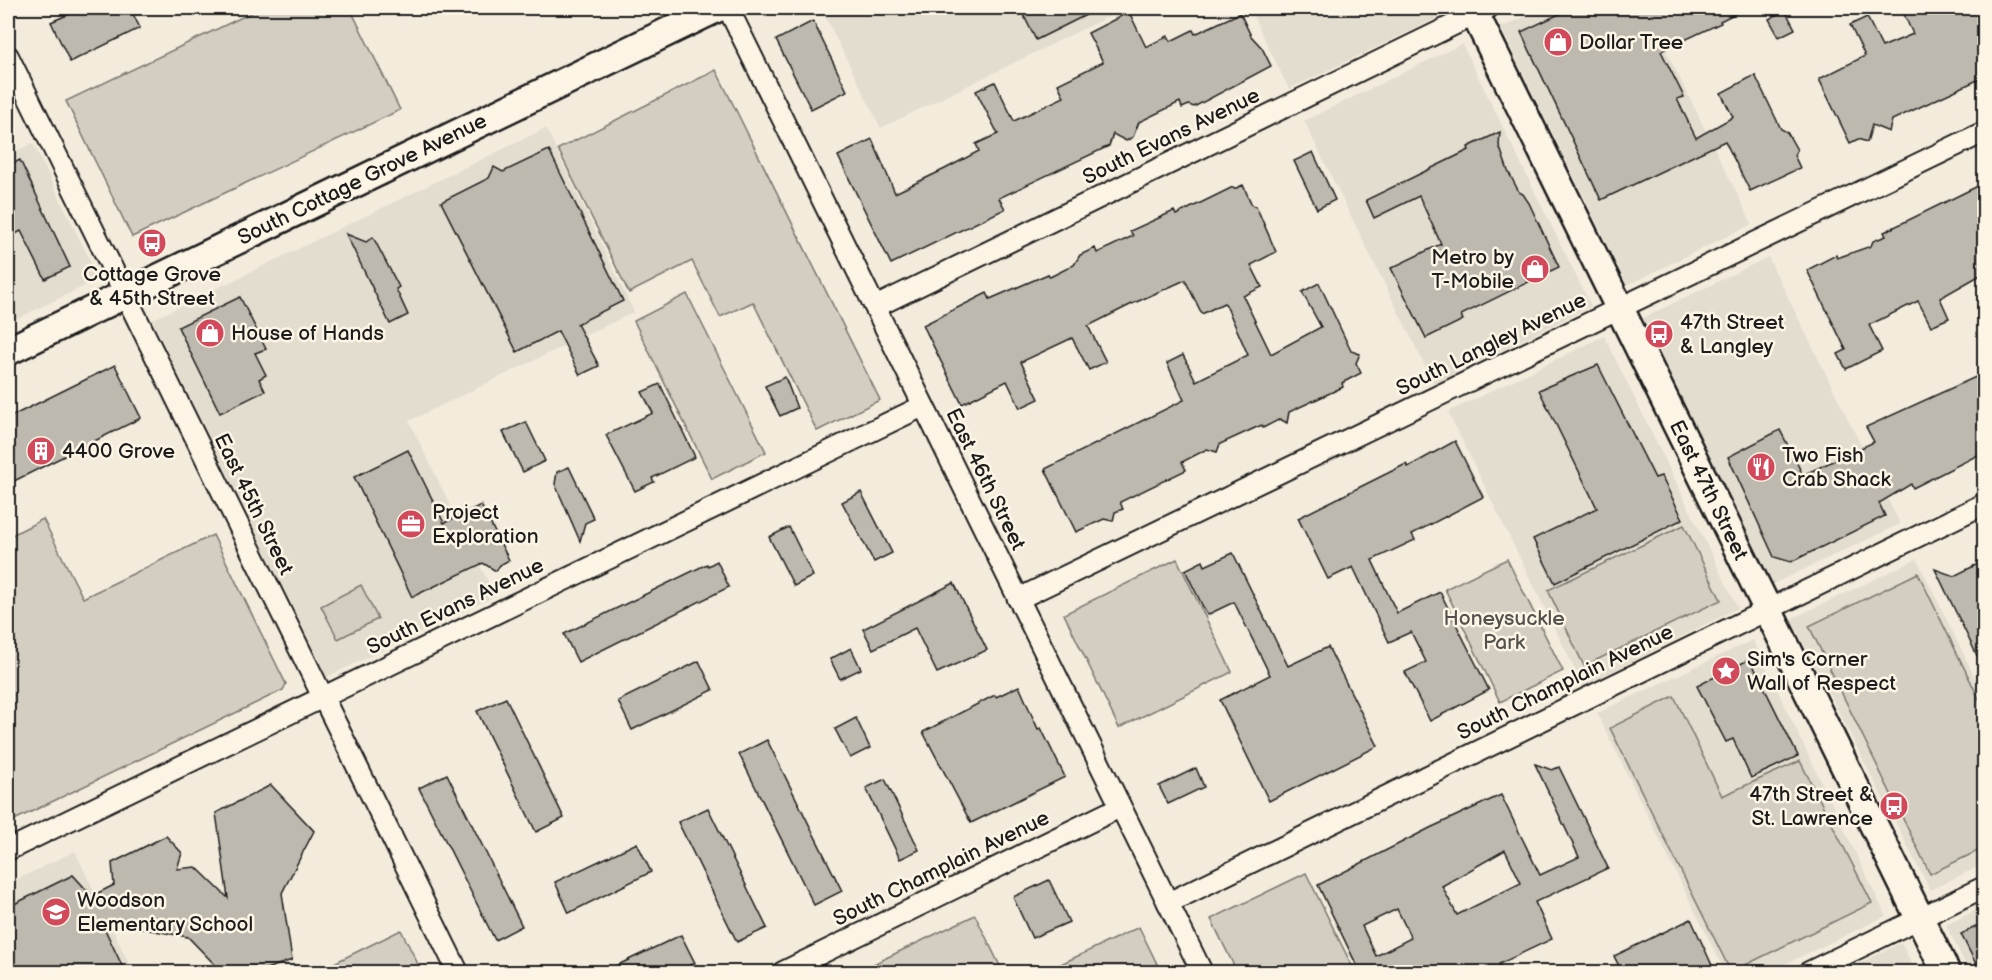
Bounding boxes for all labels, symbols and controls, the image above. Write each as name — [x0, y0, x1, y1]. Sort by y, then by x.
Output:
shop icon: Dollar Tree — [1542, 26, 1574, 58]
place label: Dollar Tree — [1579, 30, 1683, 55]
street label: South Evans Avenue — [1079, 83, 1264, 190]
street label: South Cottage Grove Avenue — [234, 108, 491, 251]
bus stop icon: Cottage Grove & 45th Street — [136, 227, 168, 259]
place label: Metro by T-Mobile — [1431, 245, 1515, 294]
shop icon: Metro by T-Mobile — [1519, 253, 1551, 285]
place label: Cottage Grove & 45th Street — [83, 262, 221, 311]
street label: South Langley Avenue — [1392, 288, 1590, 401]
place label: 47th Street & Langley — [1680, 310, 1785, 359]
shop icon: House of Hands — [194, 317, 226, 349]
bus stop icon: 47th Street & Langley — [1643, 318, 1675, 350]
place label: House of Hands — [231, 321, 384, 346]
street label: East 46th Street — [940, 404, 1031, 555]
street label: East 47th Street — [1664, 416, 1753, 565]
street label: East 45th Street — [209, 430, 299, 579]
building icon: 4400 Grove — [25, 435, 57, 467]
place label: 4400 Grove — [62, 439, 175, 464]
place label: Two Fish Crab Shack — [1782, 443, 1891, 492]
restaurant icon: Two Fish Crab Shack — [1745, 451, 1777, 483]
place label: Project Exploration — [432, 500, 539, 549]
office icon: Project Exploration — [395, 508, 427, 540]
street label: South Evans Avenue — [363, 553, 548, 660]
park label: Honeysuckle Park — [1443, 606, 1565, 655]
street label: South Champlain Avenue — [1453, 619, 1677, 746]
place label: Sim's Corner Wall of Respect — [1747, 647, 1896, 696]
place icon: Sim's Corner Wall of Respect — [1710, 655, 1742, 687]
place label: 47th Street & St. Lawrence — [1749, 782, 1873, 831]
bus stop icon: 47th Street & St. Lawrence — [1878, 790, 1910, 822]
street label: South Champlain Avenue — [829, 805, 1053, 932]
place label: Woodson Elementary School — [77, 888, 253, 937]
school or university icon: Woodson Elementary School — [40, 896, 72, 928]

